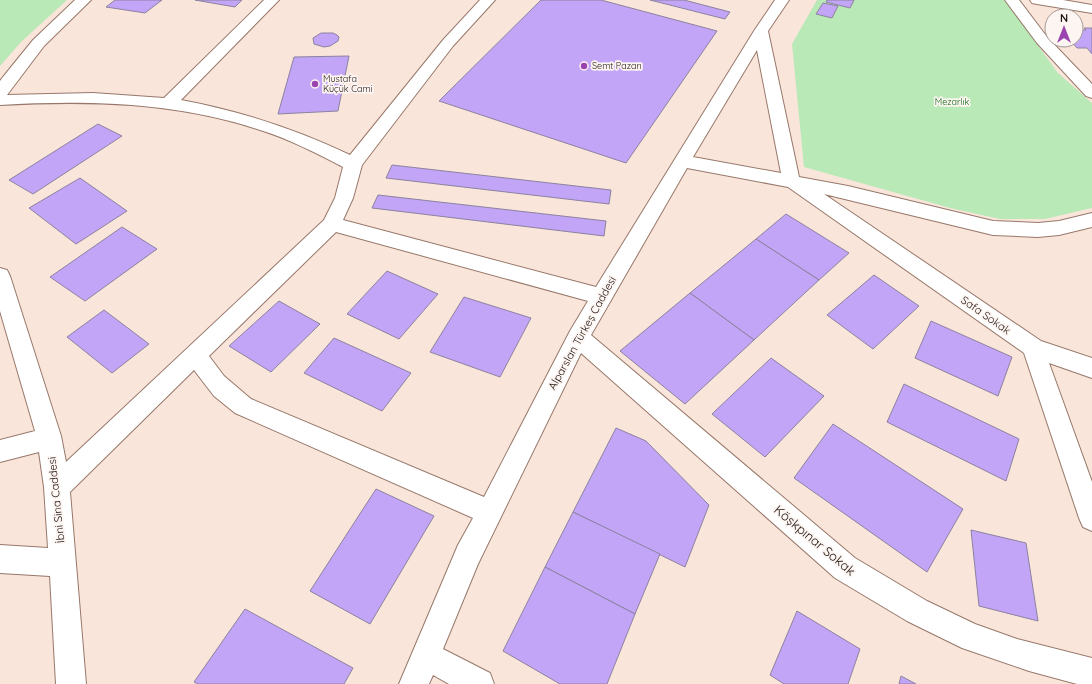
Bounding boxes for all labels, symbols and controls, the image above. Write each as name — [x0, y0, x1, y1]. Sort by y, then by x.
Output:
north arrow — [1044, 8, 1084, 48]
text: N — [1060, 11, 1068, 25]
place label: Semt Pazarı — [592, 60, 642, 71]
marker: Semt Pazarı — [579, 61, 589, 71]
place label: Mustafa Küçük Cami — [323, 73, 373, 94]
marker: Mustafa Küçük Cami — [310, 79, 320, 89]
park label: Mezarlık — [935, 96, 969, 107]
street label: Alparslan Türkeş Caddesi — [545, 274, 619, 392]
street label: Safa Sokak — [958, 293, 1014, 337]
street label: İbni Sina Caddesi — [45, 456, 67, 544]
street label: Köşkpınar Sokak — [771, 501, 859, 579]

